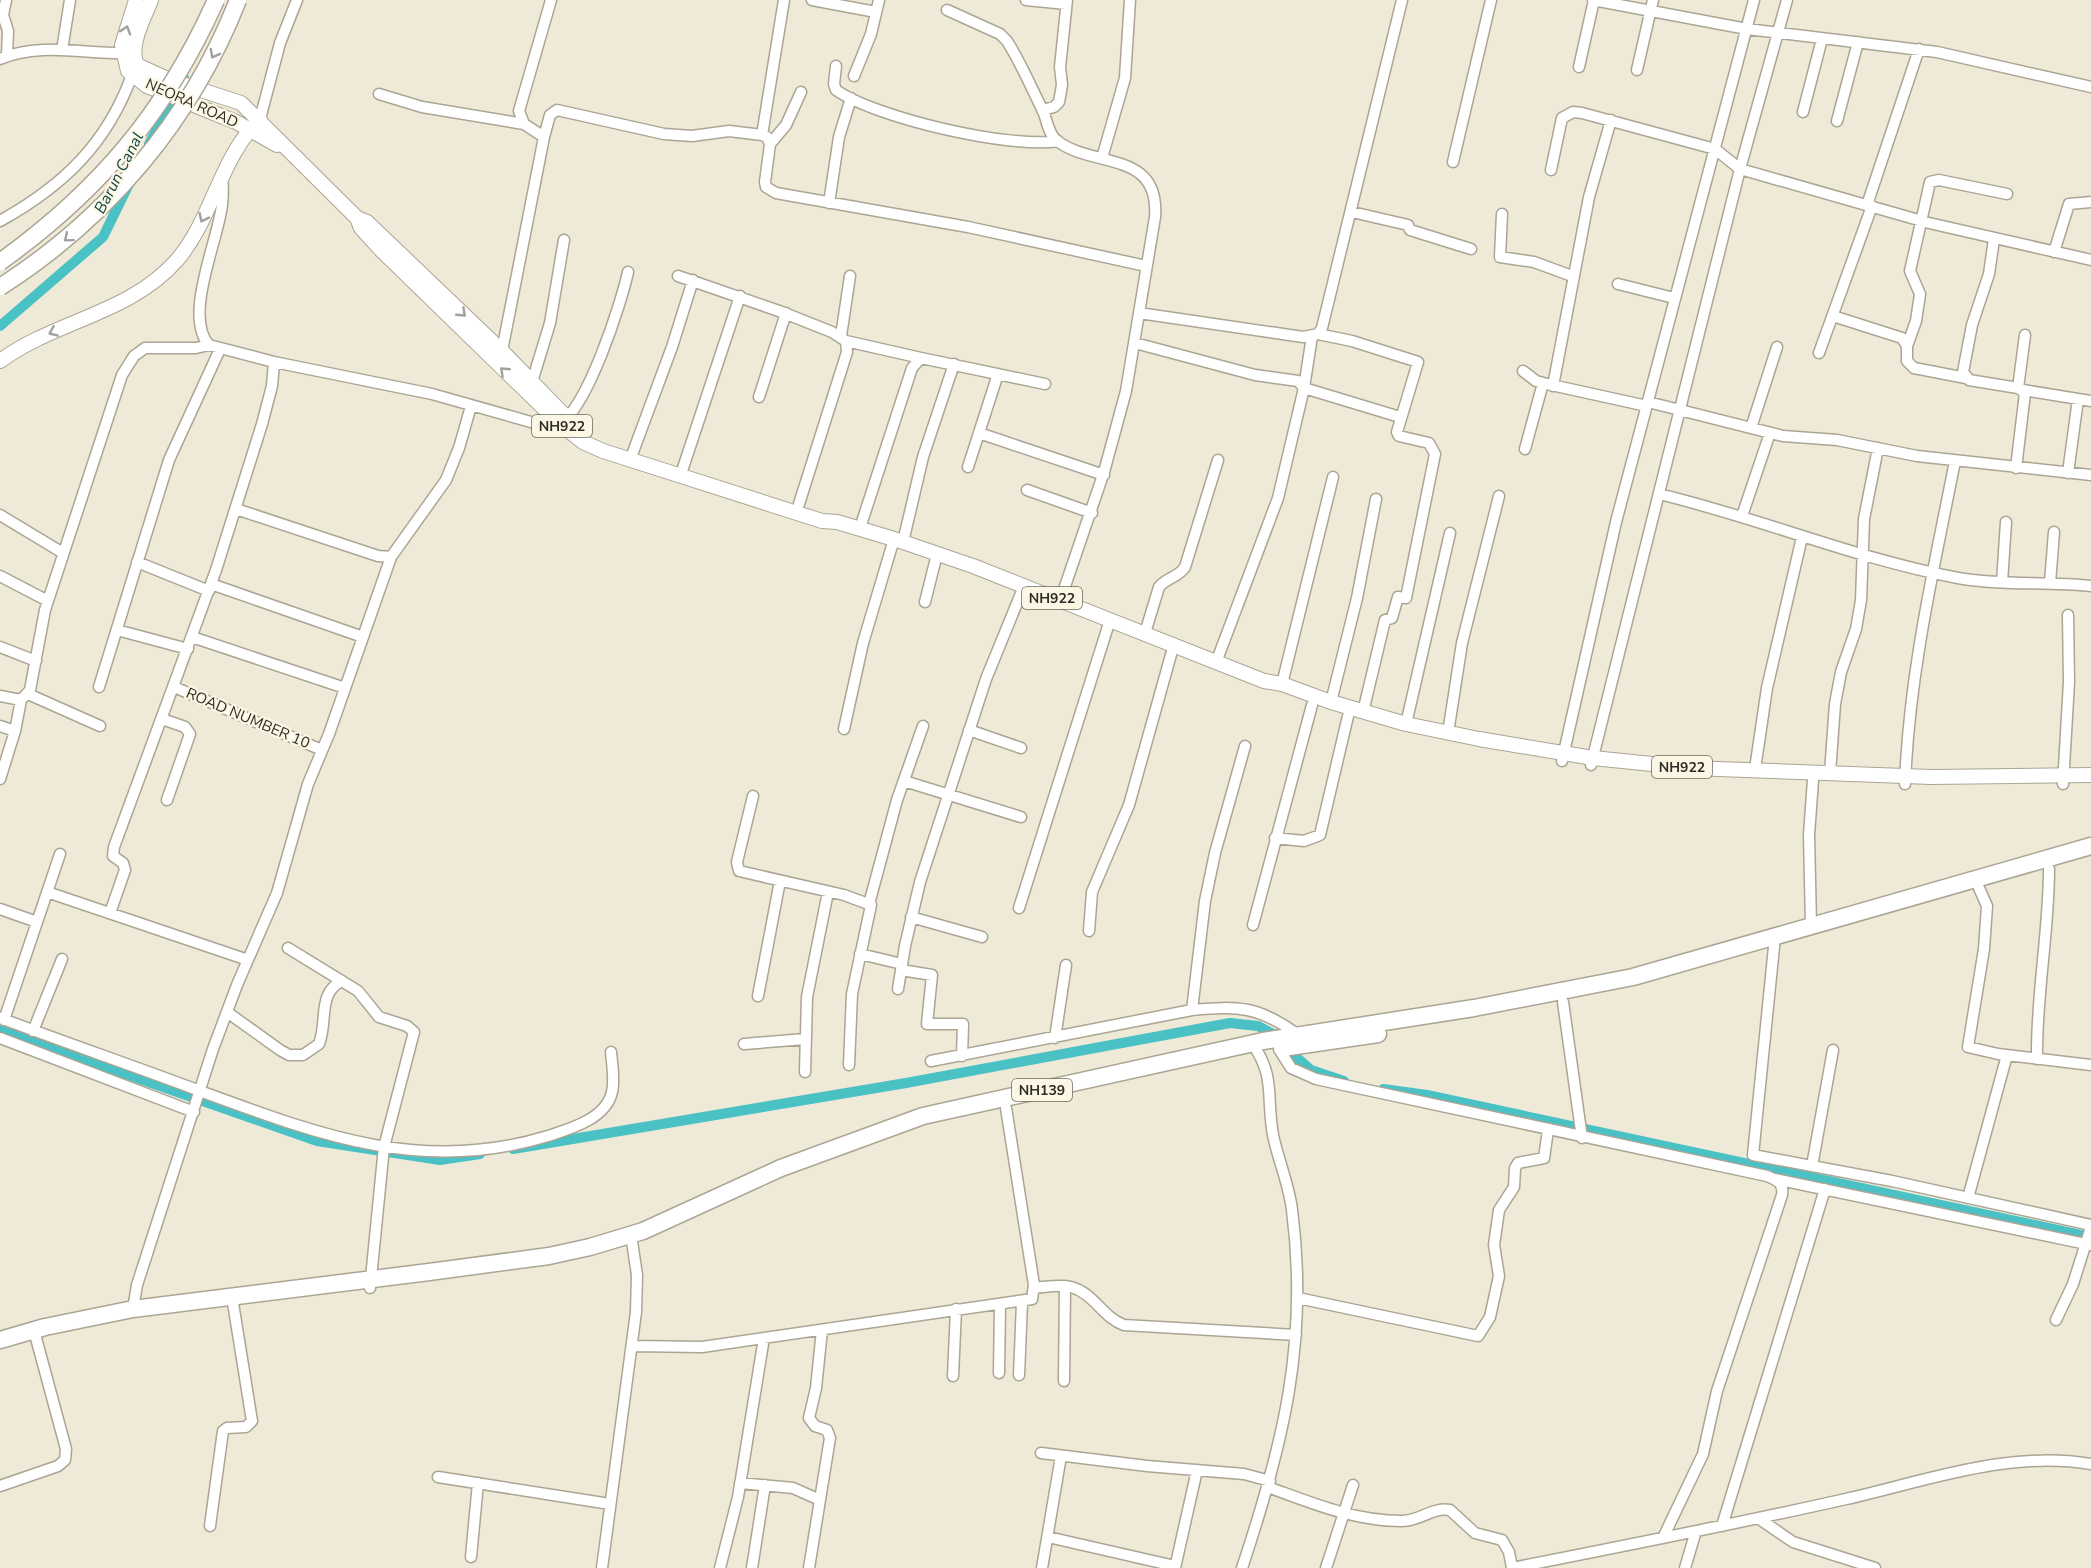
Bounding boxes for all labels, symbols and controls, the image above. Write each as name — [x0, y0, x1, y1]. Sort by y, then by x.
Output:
one-way arrow — [119, 25, 131, 36]
one-way arrow — [210, 47, 221, 58]
street label: NEORA ROAD — [143, 74, 241, 132]
water label: Barun Canal — [89, 128, 149, 217]
one-way arrow — [198, 211, 210, 222]
one-way arrow — [64, 231, 75, 242]
one-way arrow — [455, 306, 466, 317]
one-way arrow — [48, 325, 59, 337]
one-way arrow — [501, 367, 512, 378]
road number: NH922 — [532, 415, 592, 437]
road number: NH922 — [1022, 587, 1082, 609]
street label: ROAD NUMBER 10 — [183, 683, 313, 753]
road number: NH922 — [1652, 756, 1712, 778]
road number: NH139 — [1012, 1079, 1072, 1101]

